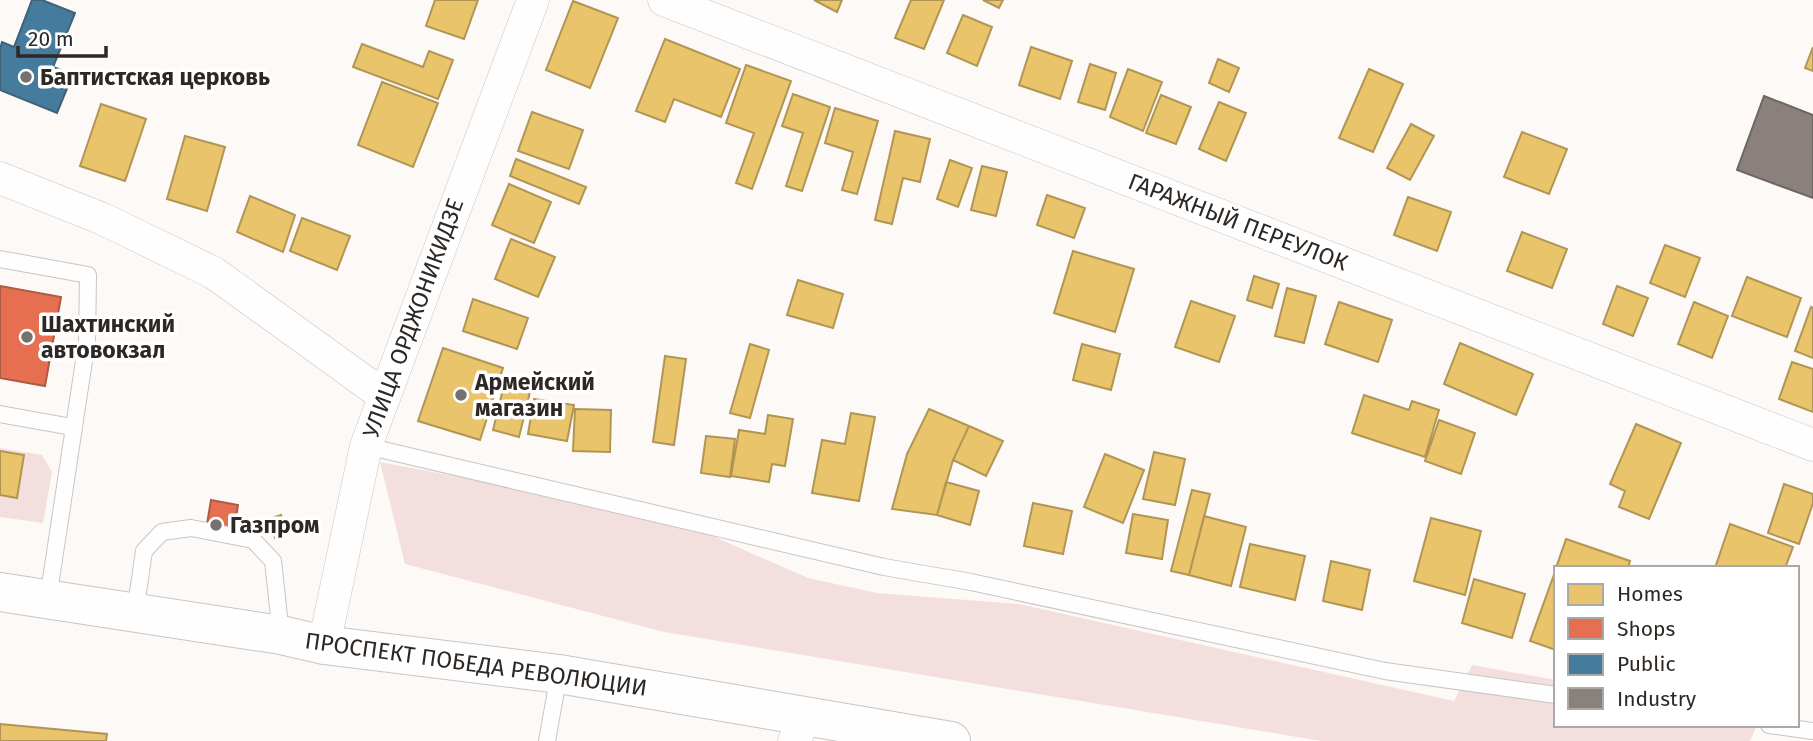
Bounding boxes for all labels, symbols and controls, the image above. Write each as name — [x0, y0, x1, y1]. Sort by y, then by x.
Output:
scale bar — [18, 14, 105, 58]
text: 20 m — [28, 26, 74, 52]
place label: Баптистская церковь — [40, 63, 270, 91]
marker: Баптистская церковь — [18, 69, 34, 85]
street label: ГАРАЖНЫЙ ПЕРЕУЛОК — [1124, 167, 1352, 277]
street label: УЛИЦА ОРДЖОНИКИДЗЕ — [357, 194, 469, 442]
place label: Шахтинский автовокзал — [41, 310, 175, 364]
marker: Шахтинский автовокзал — [19, 329, 35, 345]
place label: Армейский магазин — [474, 368, 595, 422]
marker: Армейский магазин — [453, 387, 469, 403]
place label: Газпром — [230, 511, 320, 539]
marker: Газпром — [208, 517, 224, 533]
legend — [1554, 566, 1799, 727]
text: Homes — [1617, 581, 1683, 607]
text: Shops — [1617, 616, 1675, 642]
street label: ПРОСПЕКТ ПОБЕДА РЕВОЛЮЦИИ — [303, 626, 649, 702]
text: Public — [1617, 651, 1675, 677]
text: Industry — [1617, 686, 1697, 712]

